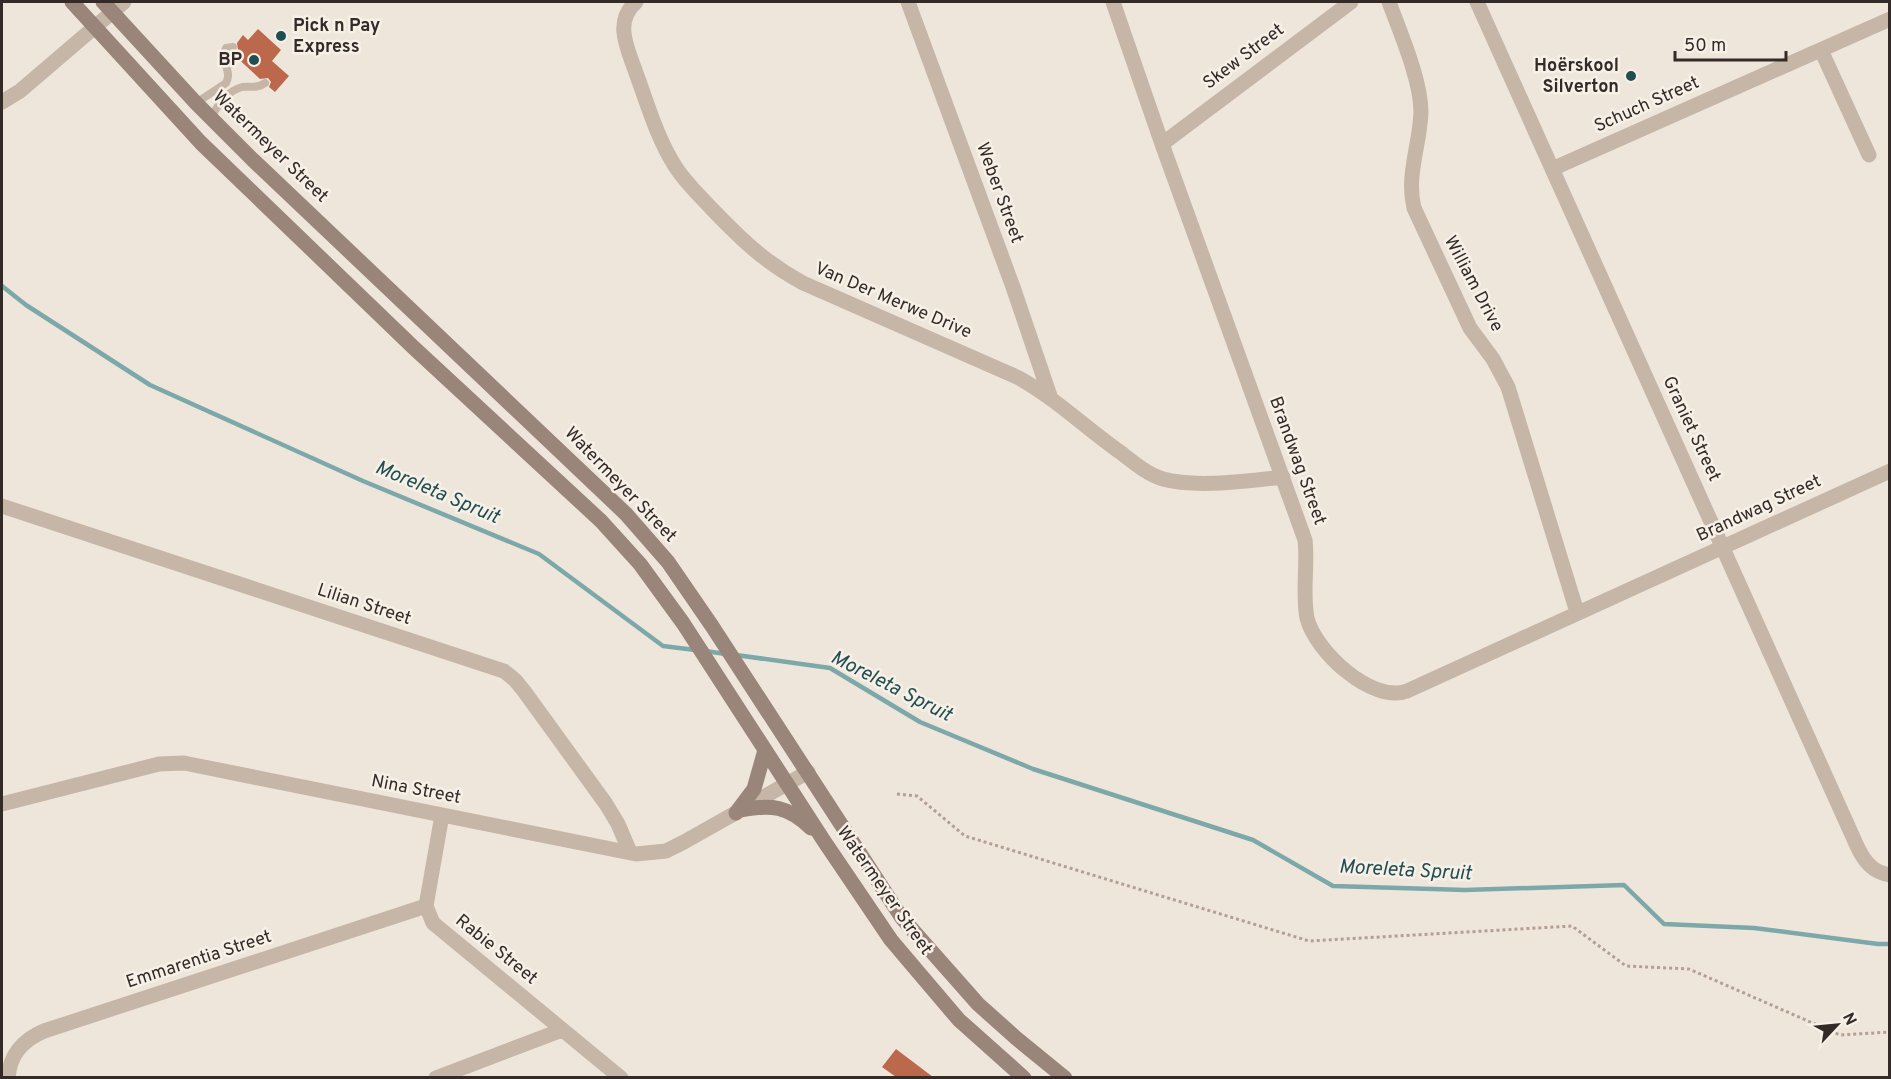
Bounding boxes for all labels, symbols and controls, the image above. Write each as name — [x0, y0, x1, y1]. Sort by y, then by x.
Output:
place label: Pick n Pay Express — [293, 15, 380, 59]
street label: Skew Street — [1199, 19, 1289, 95]
scale bar — [1675, 24, 1786, 62]
marker: Pick n Pay Express — [274, 29, 288, 43]
text: 50 m — [1684, 35, 1726, 58]
place label: BP — [218, 49, 243, 72]
marker: BP — [247, 53, 261, 67]
place label: Hoërskool Silverton — [1534, 55, 1619, 99]
marker: Hoërskool Silverton — [1624, 69, 1638, 83]
street label: Schuch Street — [1591, 72, 1703, 138]
street label: Watermeyer Street — [207, 86, 333, 208]
street label: Weber Street — [970, 139, 1028, 247]
street label: William Drive — [1438, 232, 1508, 336]
street label: Van Der Merwe Drive — [811, 258, 975, 344]
street label: Graniet Street — [1657, 373, 1725, 485]
street label: Brandwag Street — [1263, 394, 1331, 528]
street label: Watermeyer Street — [559, 422, 681, 548]
water label: Moreleta Spruit — [371, 455, 504, 531]
street label: Brandwag Street — [1693, 470, 1825, 548]
street label: Lilian Street — [314, 579, 414, 631]
water label: Moreleta Spruit — [826, 645, 957, 729]
street label: Nina Street — [369, 770, 463, 810]
street label: Watermeyer Street — [831, 822, 937, 960]
water label: Moreleta Spruit — [1338, 855, 1473, 888]
street label: Rabie Street — [450, 910, 542, 990]
street label: Emmarentia Street — [123, 926, 275, 994]
north arrow — [1807, 995, 1867, 1055]
text: N — [1837, 1010, 1860, 1029]

